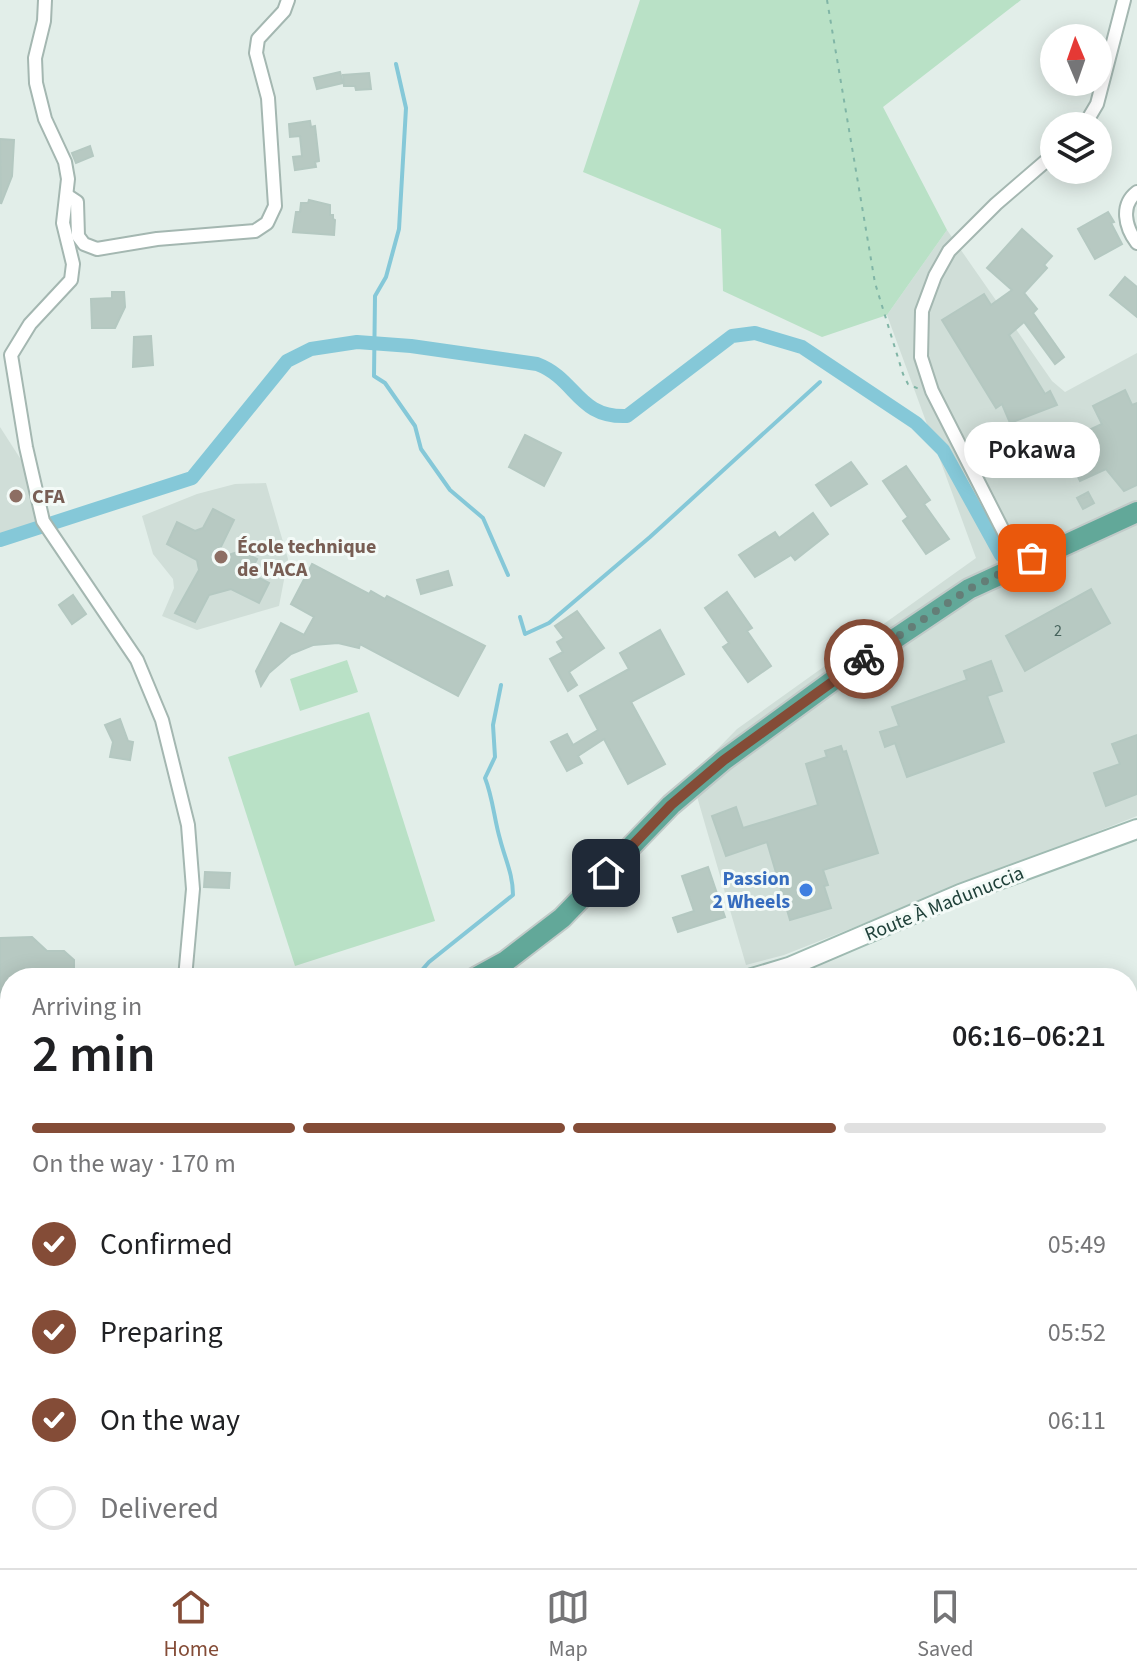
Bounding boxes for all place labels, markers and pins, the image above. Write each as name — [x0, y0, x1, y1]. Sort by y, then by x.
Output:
callout: Pokawa — [964, 422, 1100, 478]
place label: CFA — [32, 483, 65, 511]
marker: CFA — [7, 487, 25, 505]
pin — [998, 524, 1066, 592]
place label: École technique de l'ACA — [237, 533, 376, 584]
marker: École technique de l'ACA — [212, 548, 230, 566]
pin — [572, 839, 640, 907]
place label: Passion 2 Wheels — [712, 865, 790, 916]
marker: Passion 2 Wheels — [797, 881, 815, 899]

